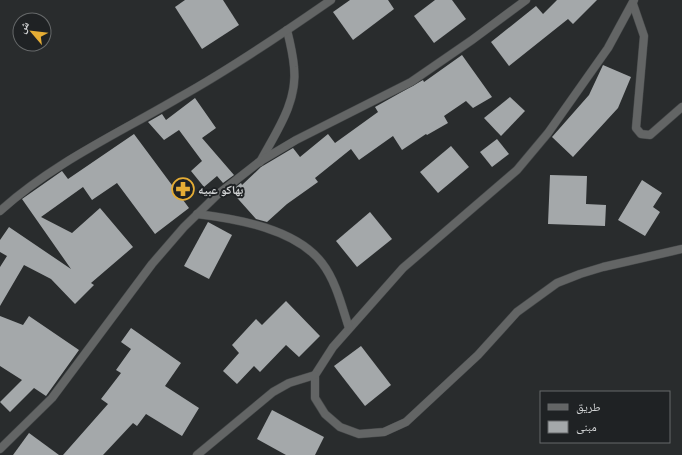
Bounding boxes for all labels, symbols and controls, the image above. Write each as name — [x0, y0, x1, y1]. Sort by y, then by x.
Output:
north arrow — [12, 12, 52, 52]
text: ش — [14, 19, 33, 36]
pharmacy icon: بهاكو عبيه — [170, 176, 196, 202]
place label: بهاكو عبيه — [198, 182, 243, 197]
legend — [540, 391, 670, 443]
text: طريق — [576, 399, 601, 414]
text: مبنى — [576, 419, 597, 434]

